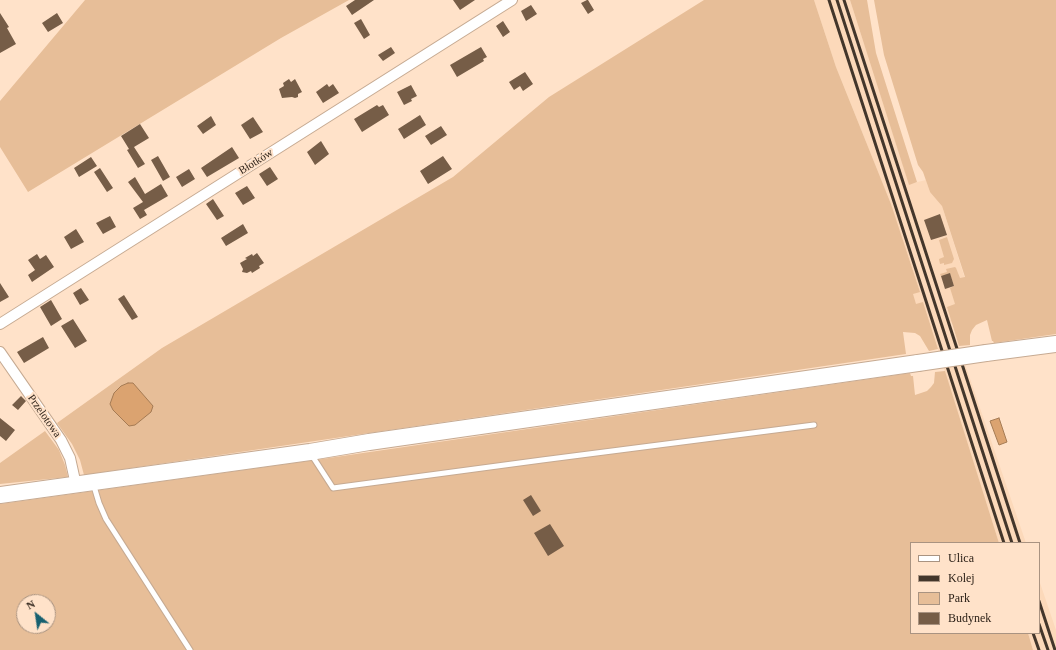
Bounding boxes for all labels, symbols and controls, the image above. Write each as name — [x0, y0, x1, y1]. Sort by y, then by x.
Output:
street label: Błotków — [236, 146, 276, 178]
street label: Przelotowa — [24, 392, 64, 440]
legend — [910, 542, 1040, 634]
text: Ulica — [948, 551, 974, 565]
text: Kolej — [948, 571, 975, 585]
text: Park — [948, 591, 970, 605]
north arrow — [16, 594, 56, 634]
text: N — [24, 597, 37, 612]
text: Budynek — [948, 611, 991, 625]

